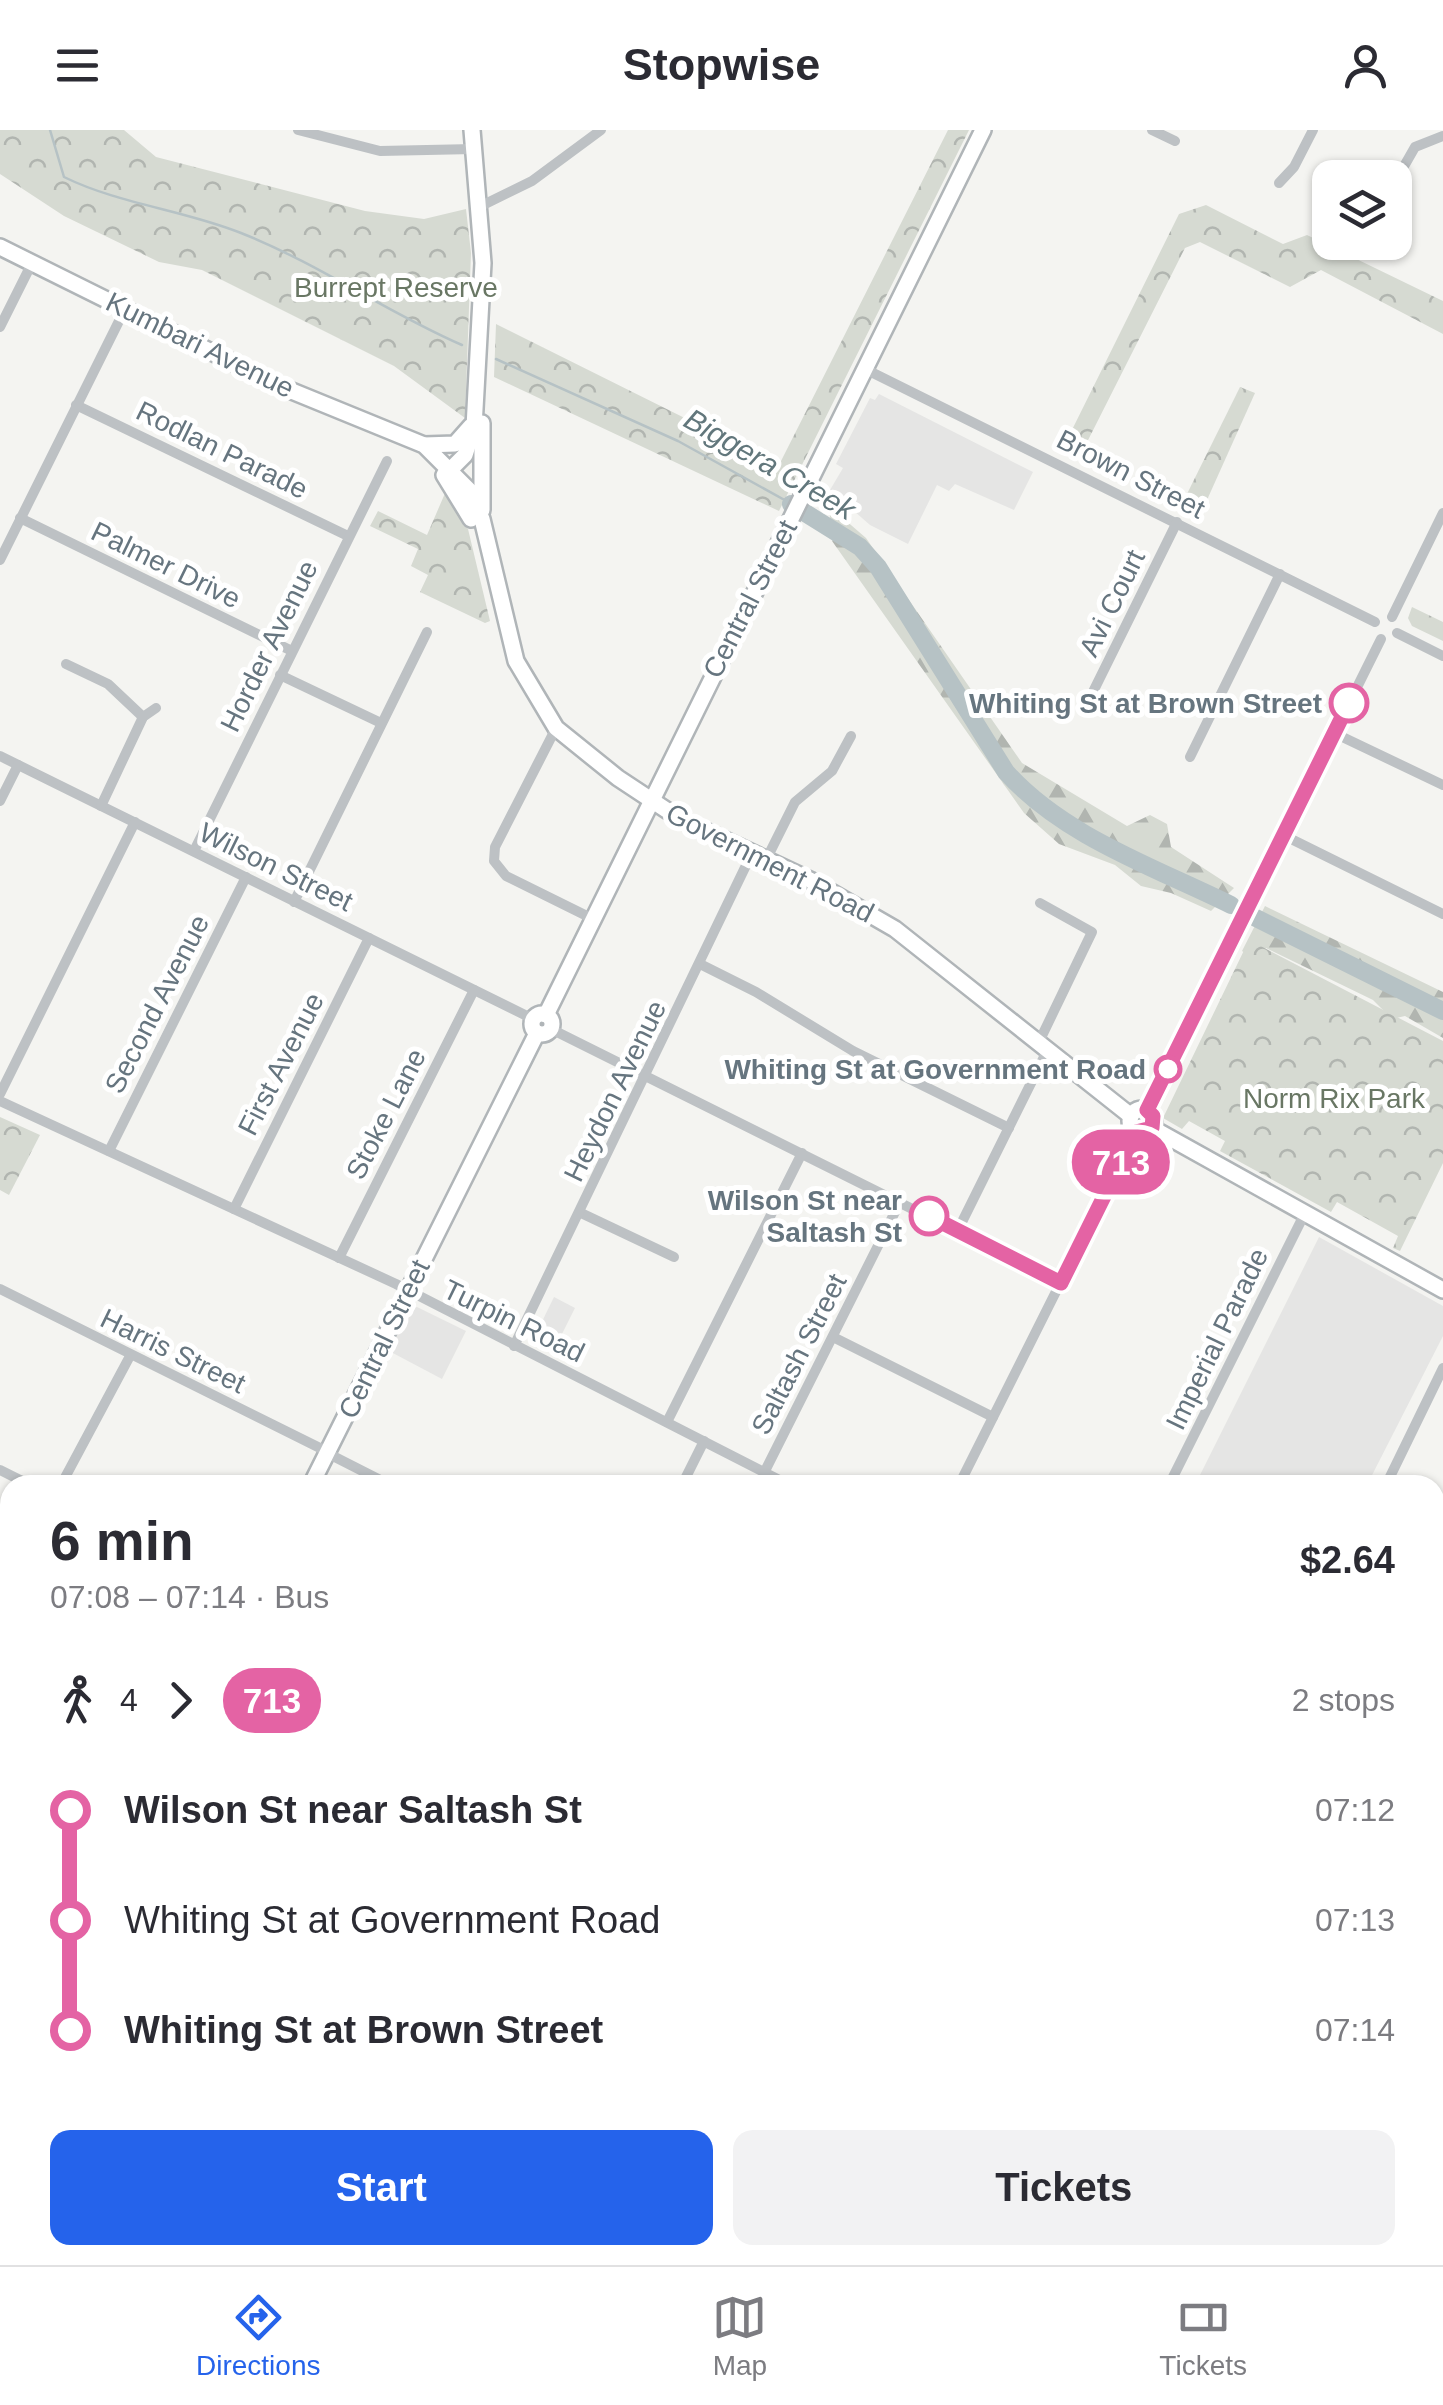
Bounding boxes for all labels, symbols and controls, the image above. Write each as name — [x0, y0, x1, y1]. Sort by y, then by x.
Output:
icon: menu — [50, 38, 105, 93]
icon: person — [1338, 38, 1393, 93]
text: Stopwise — [623, 39, 820, 90]
map controls — [1312, 160, 1412, 260]
button: layers — [1312, 160, 1412, 260]
park label: Burrept Reserve — [294, 272, 498, 303]
street label: Kumbari Avenue — [101, 286, 299, 404]
street label: Rodlan Parade — [131, 395, 313, 505]
water label: Biggera Creek — [679, 402, 863, 527]
street label: Brown Street — [1052, 423, 1210, 525]
street label: Central Street — [697, 515, 803, 683]
street label: Palmer Drive — [86, 516, 246, 614]
street label: Avi Court — [1073, 544, 1151, 661]
street label: Horder Avenue — [214, 555, 324, 737]
marker: Whiting St at Brown Street — [1330, 684, 1368, 722]
place label: Whiting St at Brown Street — [969, 688, 1322, 719]
street label: Government Road — [661, 797, 879, 929]
street label: Wilson Street — [194, 817, 358, 918]
street label: Second Avenue — [99, 910, 215, 1098]
street label: First Avenue — [232, 988, 330, 1140]
street label: Heydon Avenue — [558, 996, 672, 1186]
street label: Stoke Lane — [340, 1044, 432, 1184]
place label: Whiting St at Government Road — [724, 1054, 1146, 1085]
marker: Whiting St at Government Road — [1155, 1056, 1181, 1082]
park label: Norm Rix Park — [1243, 1083, 1426, 1114]
line badge: 713 — [1064, 1130, 1178, 1194]
text: 713 — [1092, 1143, 1150, 1182]
place label: Wilson St near Saltash St — [708, 1185, 902, 1248]
marker: Wilson St near Saltash St — [910, 1197, 948, 1235]
street label: Imperial Parade — [1160, 1243, 1274, 1435]
street label: Central Street — [332, 1254, 436, 1423]
street label: Saltash Street — [745, 1268, 853, 1439]
street label: Turpin Road — [438, 1274, 590, 1368]
street label: Harris Street — [96, 1303, 251, 1399]
text: 6 min — [50, 1510, 194, 1572]
text: $2.64 — [1300, 1539, 1395, 1581]
text: 07:08 – 07:14 · Bus — [50, 1579, 329, 1615]
icon: walk — [50, 1673, 105, 1728]
icon: forward — [153, 1673, 208, 1728]
text: 713 — [243, 1681, 301, 1720]
text: 4 — [120, 1682, 138, 1718]
text: 2 stops — [1292, 1682, 1395, 1718]
text: Wilson St near Saltash St — [124, 1789, 582, 1831]
text: 07:12 — [1315, 1792, 1395, 1828]
text: Whiting St at Government Road — [124, 1899, 660, 1941]
text: 07:13 — [1315, 1902, 1395, 1938]
text: Whiting St at Brown Street — [124, 2009, 603, 2051]
text: 07:14 — [1315, 2012, 1395, 2048]
button: Start — [50, 2130, 713, 2245]
button: Tickets — [733, 2130, 1395, 2245]
tab: Directions — [196, 2290, 320, 2382]
tab: Map — [712, 2290, 767, 2382]
tab: Tickets — [1159, 2290, 1247, 2382]

